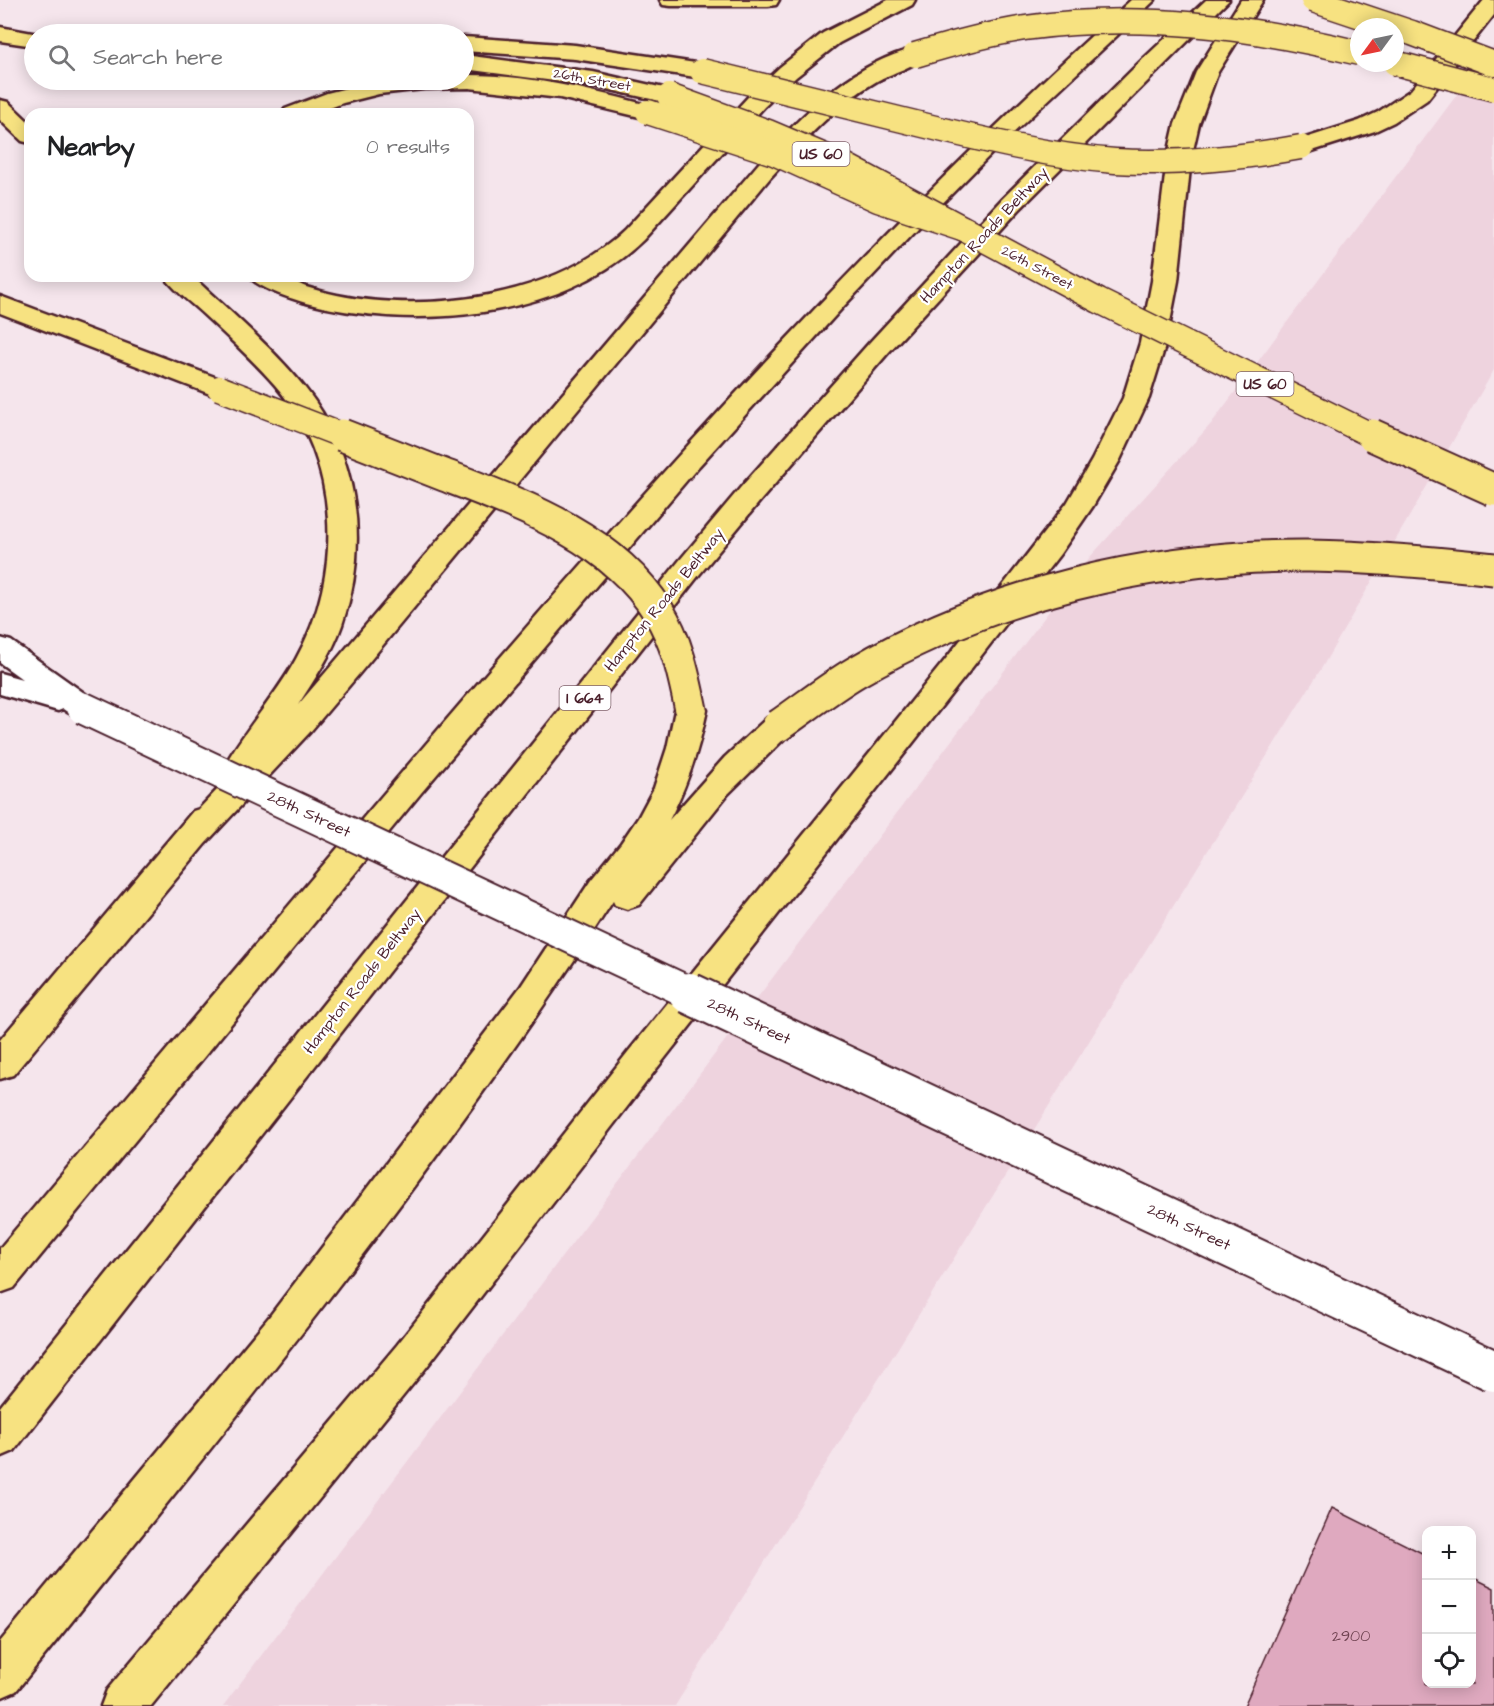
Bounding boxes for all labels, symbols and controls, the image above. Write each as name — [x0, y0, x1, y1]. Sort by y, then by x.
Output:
north arrow — [1350, 18, 1404, 72]
search box — [24, 24, 474, 90]
icon: search — [45, 41, 78, 74]
text: Search here — [93, 42, 223, 73]
street label: 26th Street — [552, 63, 633, 97]
text: Nearby — [48, 129, 135, 165]
text: 0 results — [366, 133, 450, 161]
road number: US 60 — [792, 142, 850, 166]
street label: Hampton Roads Beltway — [915, 162, 1054, 309]
street label: 26th Street — [998, 241, 1077, 295]
road number: US 60 — [1236, 372, 1294, 396]
street label: Hampton Roads Beltway — [599, 523, 730, 677]
road number: I 664 — [560, 686, 610, 710]
street label: 28th Street — [264, 785, 355, 843]
street label: Hampton Roads Beltway — [298, 903, 427, 1059]
street label: 28th Street — [704, 992, 795, 1050]
street label: 28th Street — [1144, 1198, 1235, 1256]
map controls — [1422, 1526, 1476, 1688]
button: + — [1422, 1526, 1476, 1580]
button: − — [1422, 1580, 1476, 1634]
house number: 2900 — [1332, 1625, 1370, 1647]
button: locate — [1422, 1634, 1476, 1688]

